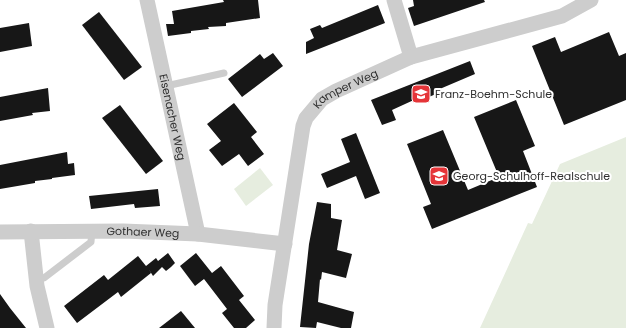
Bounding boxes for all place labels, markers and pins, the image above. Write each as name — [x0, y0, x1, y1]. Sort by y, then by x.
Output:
school or university icon: Franz-Boehm-Schule — [410, 83, 432, 105]
place label: Franz-Boehm-Schule — [435, 86, 552, 102]
school or university icon: Georg-Schulhoff-Realschule — [428, 165, 450, 187]
place label: Georg-Schulhoff-Realschule — [453, 168, 610, 184]

